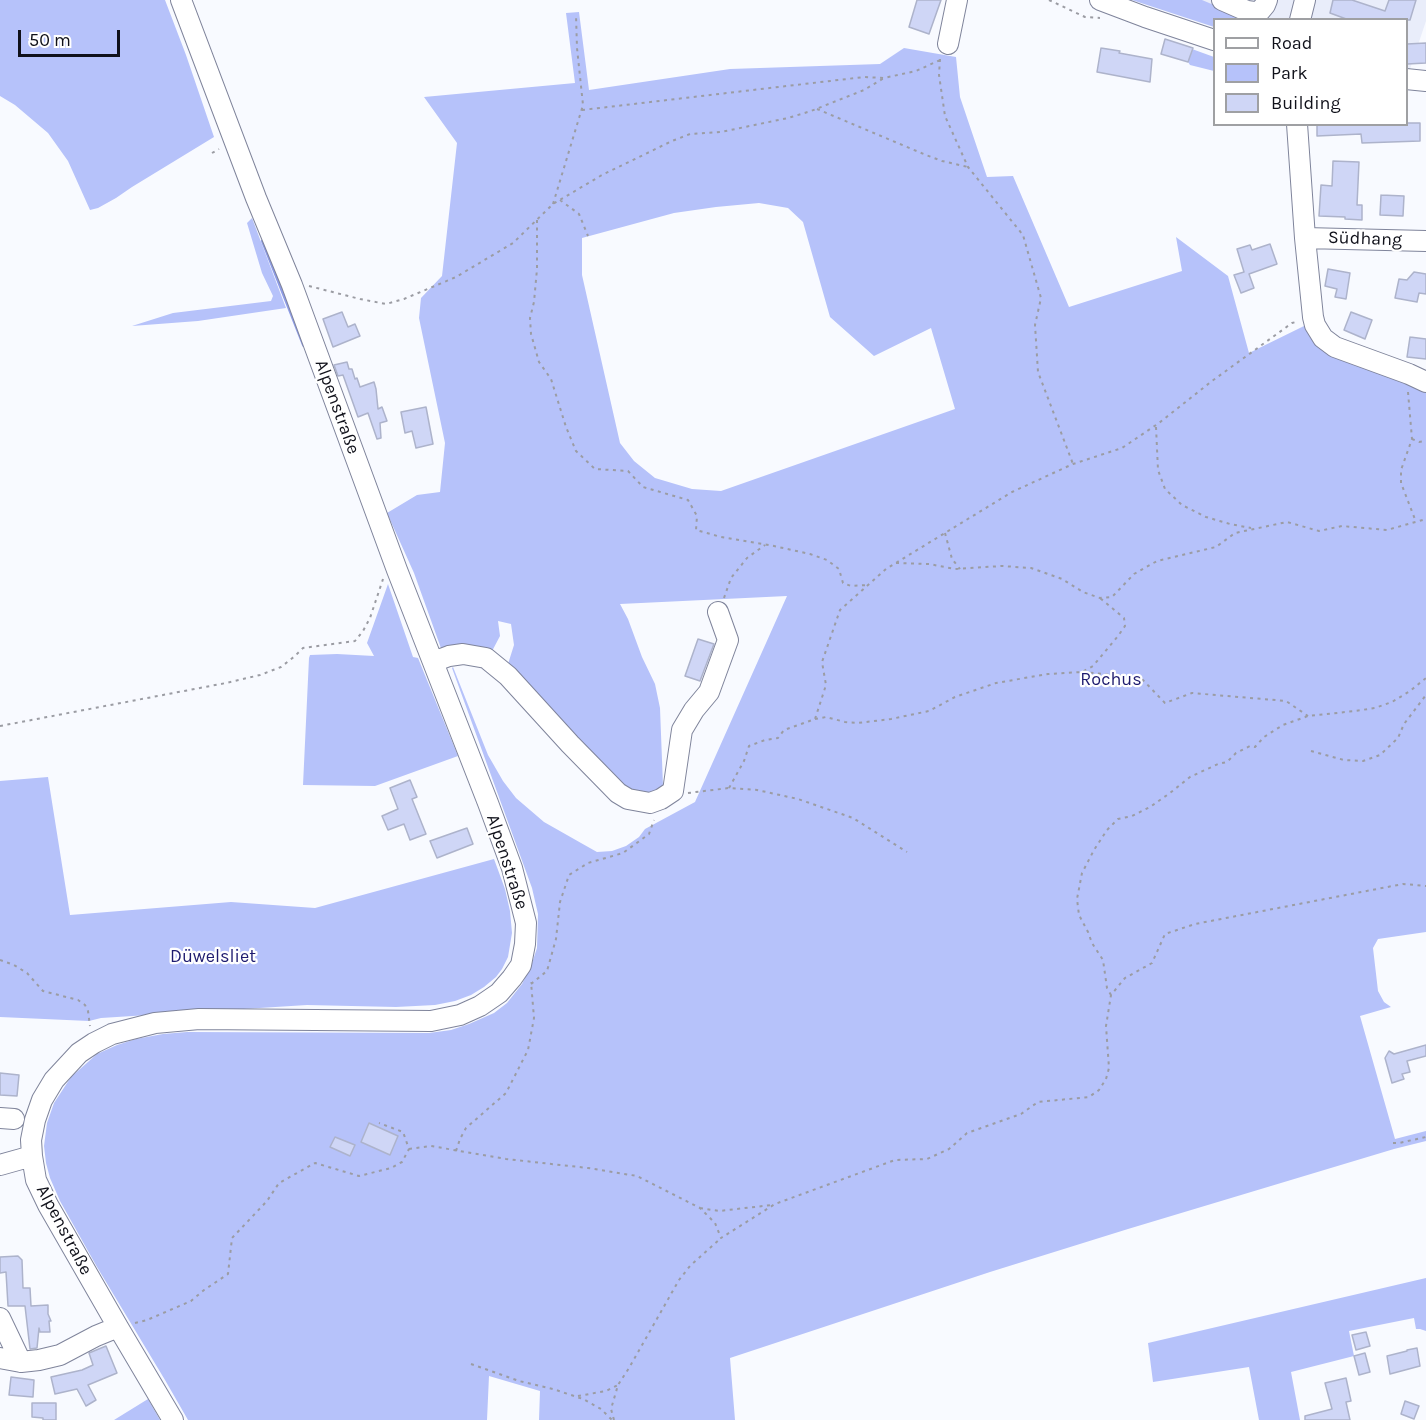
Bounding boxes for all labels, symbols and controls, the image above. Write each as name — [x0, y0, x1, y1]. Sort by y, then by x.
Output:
scale bar — [21, 18, 123, 56]
legend — [1213, 18, 1408, 126]
text: 50 m — [29, 29, 71, 51]
text: Road — [1271, 32, 1312, 54]
text: Park — [1271, 62, 1308, 84]
text: Building — [1271, 92, 1341, 114]
street label: Südhang — [1328, 227, 1402, 251]
street label: Alpenstraße — [310, 357, 364, 457]
park label: Rochus — [1080, 669, 1142, 691]
street label: Alpenstraße — [481, 812, 533, 912]
park label: Düwelsliet — [170, 946, 256, 968]
street label: Alpenstraße — [31, 1181, 97, 1279]

